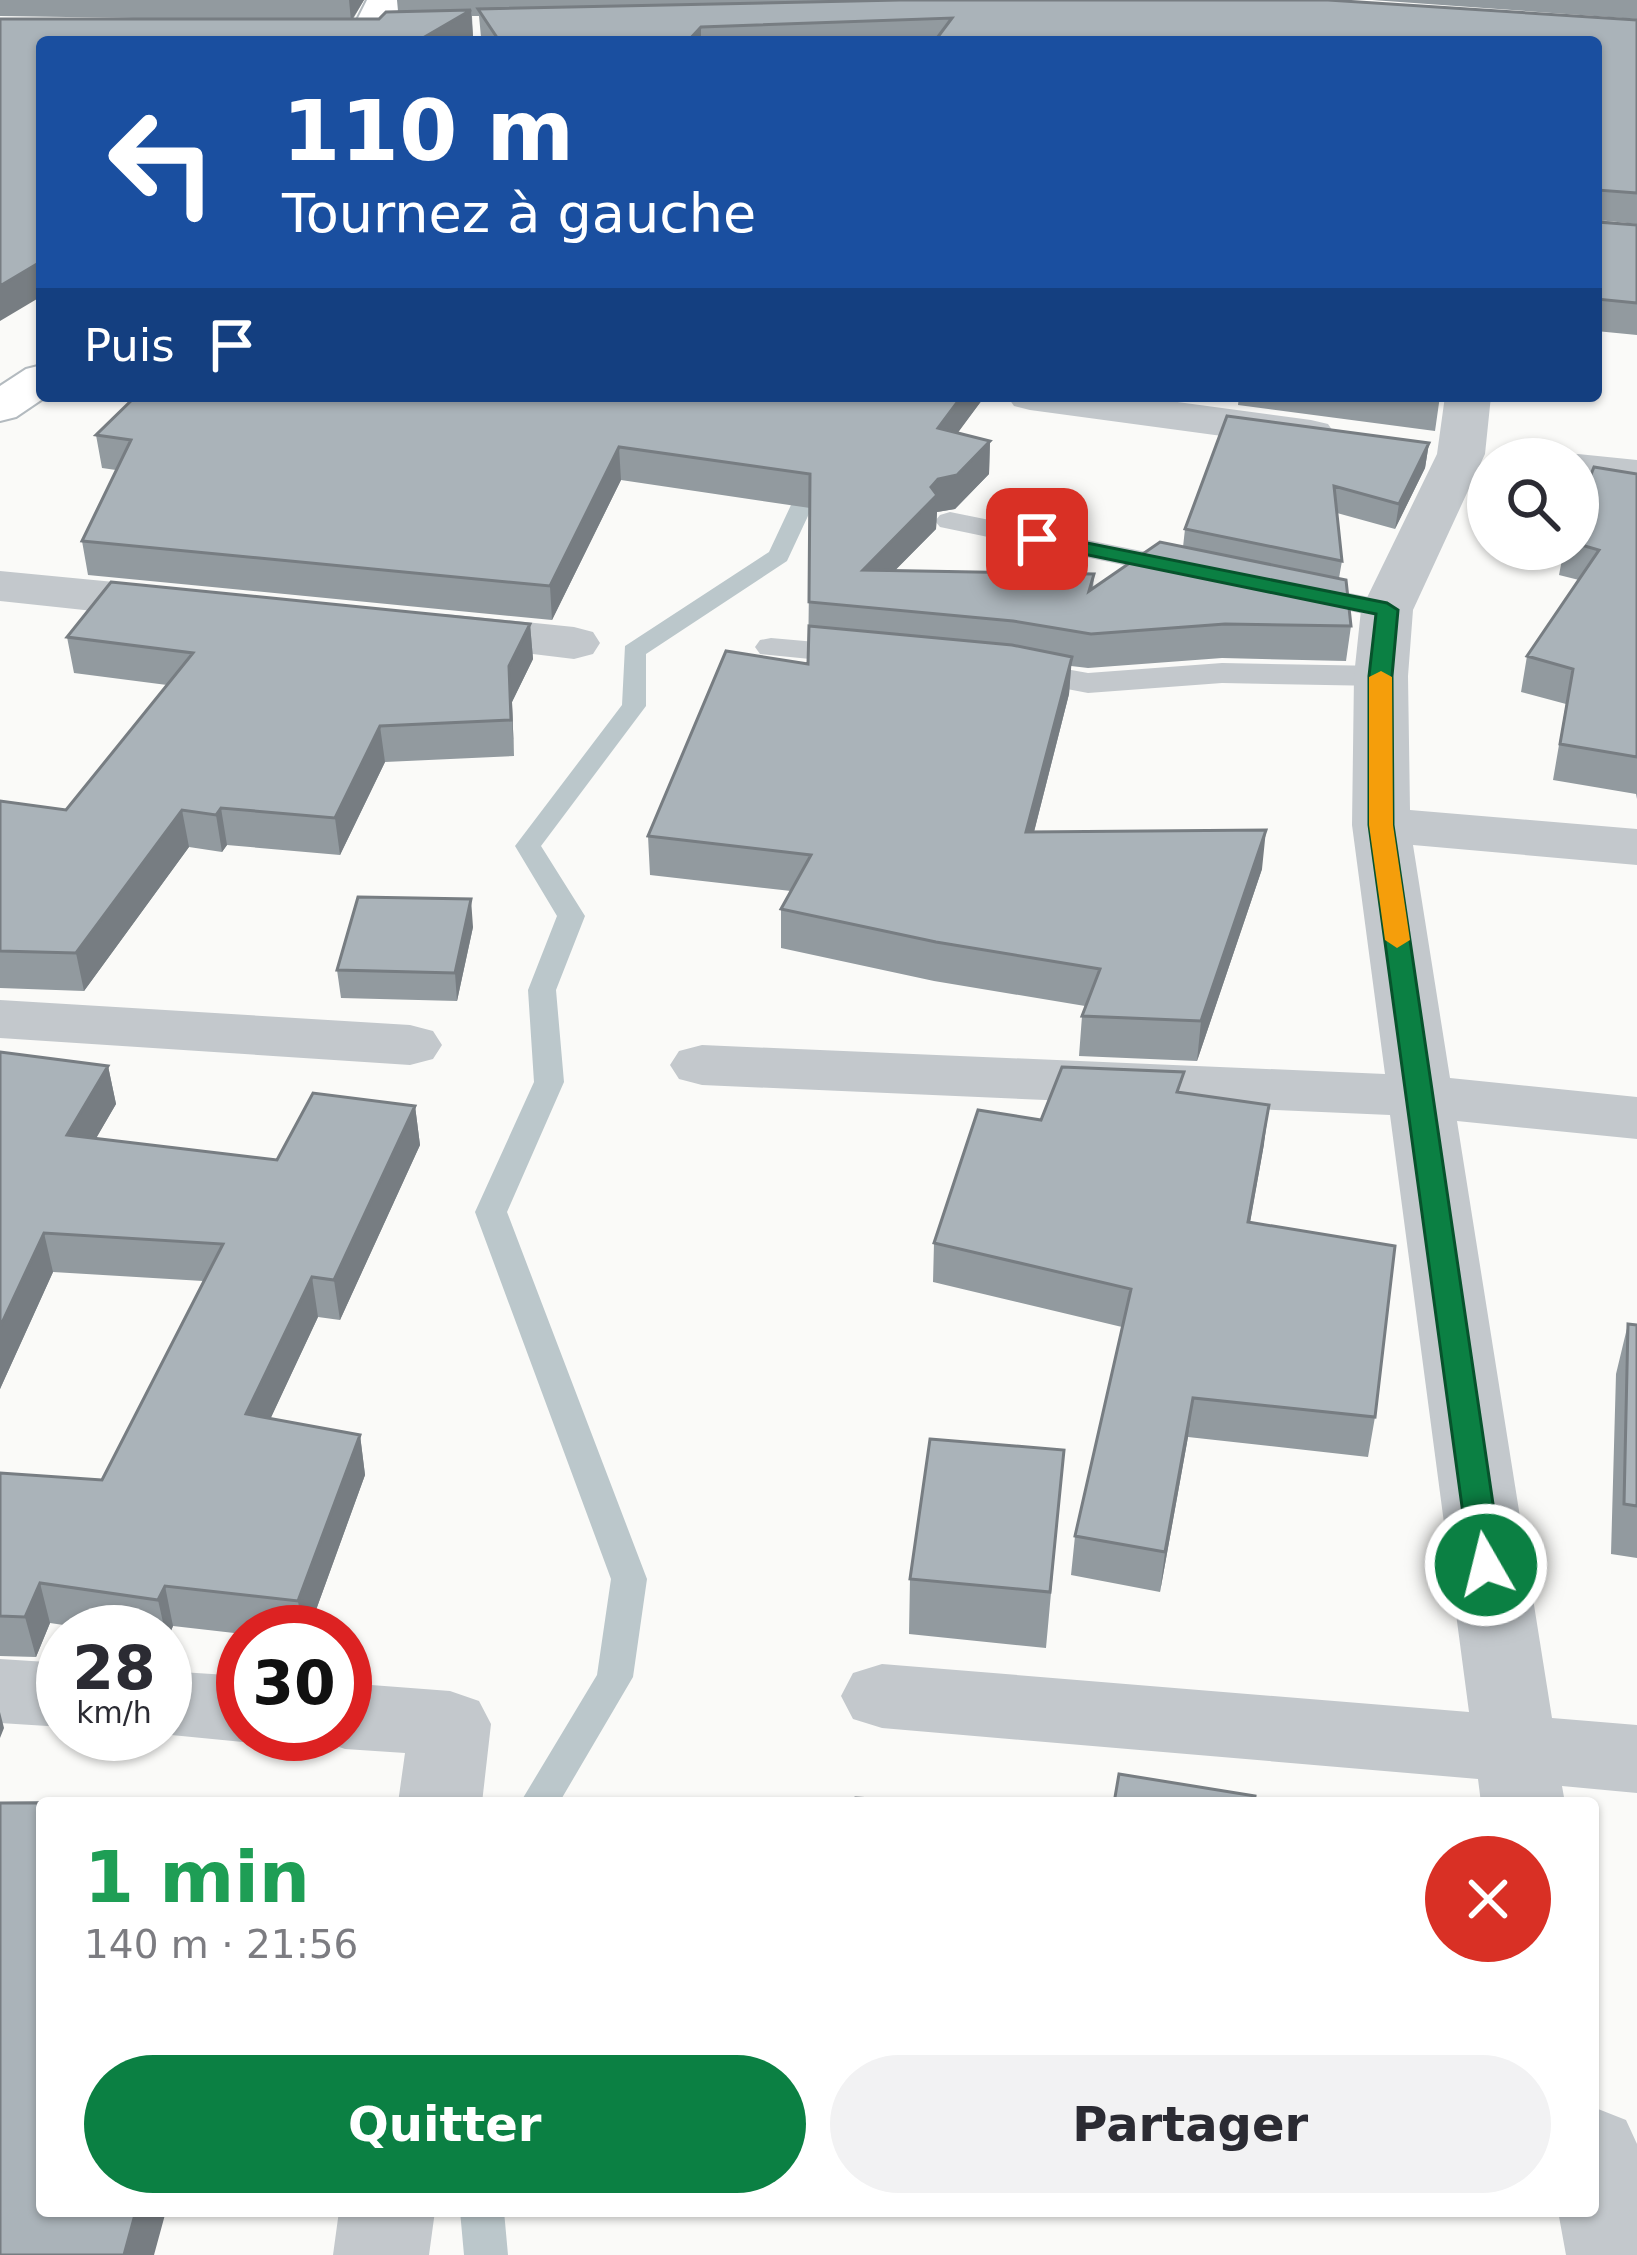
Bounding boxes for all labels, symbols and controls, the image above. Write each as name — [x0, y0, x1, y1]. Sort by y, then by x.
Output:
text: 110 m — [282, 82, 574, 180]
icon: left — [84, 84, 240, 240]
text: Tournez à gauche — [282, 182, 756, 245]
icon: arrive — [199, 312, 265, 378]
text: Puis — [84, 319, 175, 372]
map controls — [1467, 438, 1599, 570]
button: search — [1467, 438, 1599, 570]
pin — [986, 488, 1088, 590]
icon: arrive — [1004, 506, 1070, 572]
position arrow — [1423, 1502, 1549, 1628]
speed limit sign: 30 — [216, 1605, 372, 1761]
text: 28 — [72, 1633, 156, 1703]
text: km/h — [76, 1695, 152, 1730]
text: 1 min — [84, 1835, 310, 1919]
button: close — [1425, 1836, 1551, 1962]
text: 140 m · 21:56 — [84, 1922, 358, 1967]
button: Quitter — [84, 2055, 806, 2193]
button: Partager — [830, 2055, 1551, 2193]

